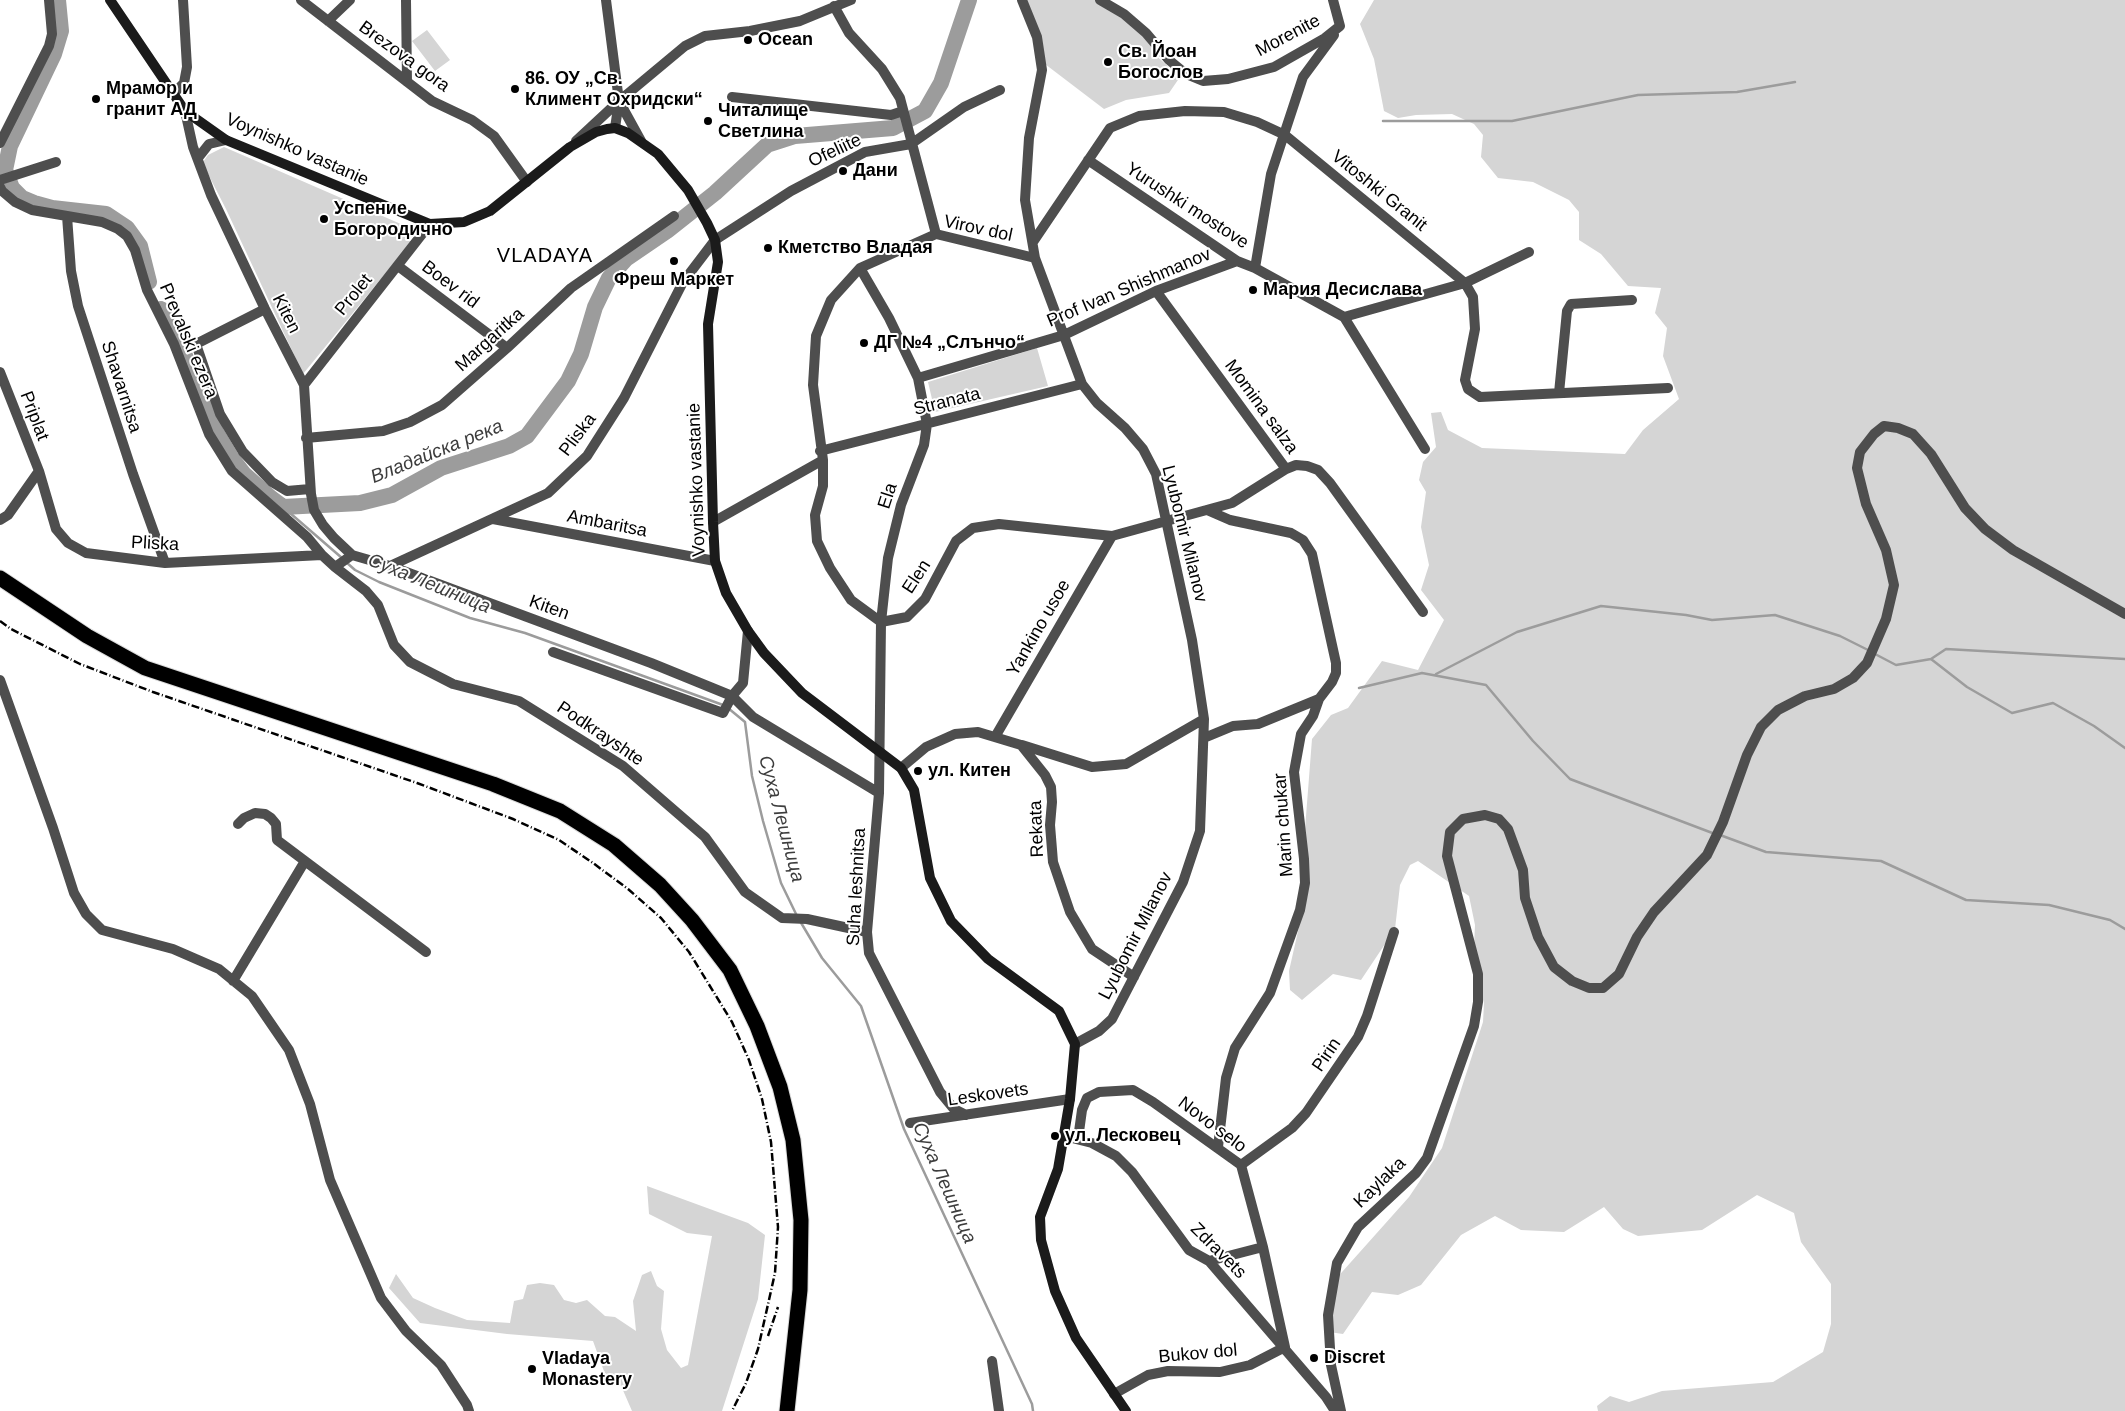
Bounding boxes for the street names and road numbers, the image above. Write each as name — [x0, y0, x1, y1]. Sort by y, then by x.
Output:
street label: Morenite — [1252, 10, 1324, 62]
street label: Brezova gora — [354, 17, 454, 97]
street label: Voynishko vastanie — [222, 109, 372, 191]
street label: Ofeliite — [805, 129, 865, 173]
street label: Vitoshki Granit — [1327, 146, 1431, 236]
street label: Yurushki mostove — [1122, 158, 1252, 254]
street label: Virov dol — [942, 211, 1014, 247]
street label: Prof Ivan Shishmanov — [1044, 244, 1214, 332]
street label: Boev rid — [417, 257, 483, 313]
street label: Prolet — [331, 270, 377, 320]
street label: Prevalski ezera — [154, 280, 222, 402]
street label: Kiten — [267, 291, 305, 337]
street label: Margaritka — [451, 304, 529, 376]
street label: Shavarnitsa — [96, 338, 146, 436]
street label: Momina salza — [1220, 356, 1302, 458]
street label: Stranata — [911, 383, 983, 421]
street label: Priplat — [15, 388, 53, 444]
street label: Voynishko vastanie — [684, 403, 710, 557]
street label: Pliska — [555, 409, 601, 461]
street label: Lyubomir Milanov — [1157, 463, 1211, 605]
street label: Ela — [874, 480, 902, 512]
street label: Ambaritsa — [565, 506, 649, 542]
street label: Pliska — [130, 532, 180, 556]
street label: Elen — [898, 556, 936, 598]
street label: Yankino usoe — [1003, 576, 1075, 680]
street label: Kiten — [526, 591, 572, 625]
street label: Podkrayshte — [552, 697, 648, 771]
street label: Marin chukar — [1270, 772, 1298, 878]
street label: Rekata — [1025, 800, 1049, 858]
street label: Suha leshnitsa — [843, 827, 871, 947]
street label: Lyubomir Milanov — [1095, 869, 1177, 1003]
street label: Pirin — [1308, 1034, 1346, 1076]
street label: Leskovets — [946, 1079, 1030, 1111]
street label: Novo selo — [1174, 1092, 1250, 1158]
street label: Kaylaka — [1349, 1153, 1411, 1213]
street label: Zdravets — [1186, 1219, 1250, 1283]
street label: Bukov dol — [1158, 1340, 1238, 1368]

